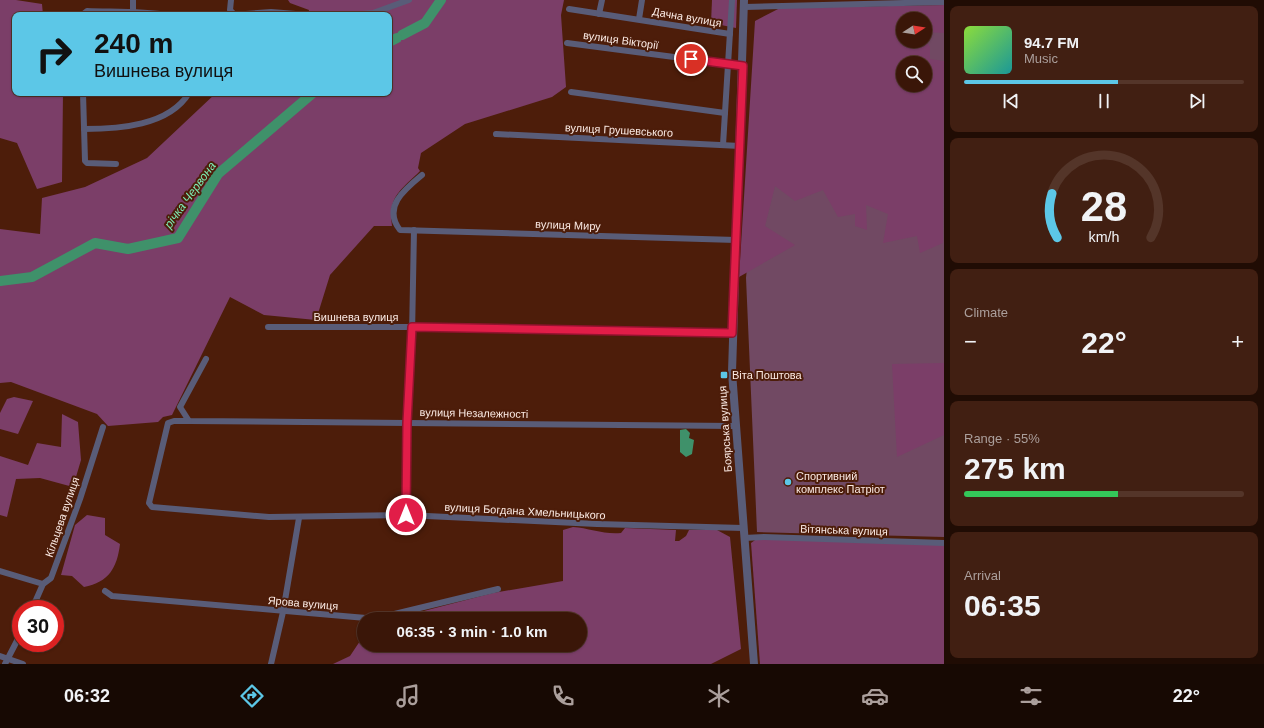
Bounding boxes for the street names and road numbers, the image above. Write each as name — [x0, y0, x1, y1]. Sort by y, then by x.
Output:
street label: Дачна вулиця — [651, 5, 723, 29]
street label: вулиця Вікторії — [582, 29, 660, 51]
street label: вулиця Грушевського — [565, 121, 673, 139]
street label: вулиця Миру — [535, 218, 601, 232]
street label: Вишнева вулиця — [313, 311, 399, 323]
street label: Боярська вулиця — [716, 385, 734, 473]
street label: вулиця Незалежності — [420, 406, 528, 420]
street label: Кільцева вулиця — [43, 475, 81, 559]
street label: вулиця Богдана Хмельницького — [444, 501, 606, 521]
street label: Вітянська вулиця — [800, 522, 888, 538]
street label: Ярова вулиця — [267, 594, 339, 612]

